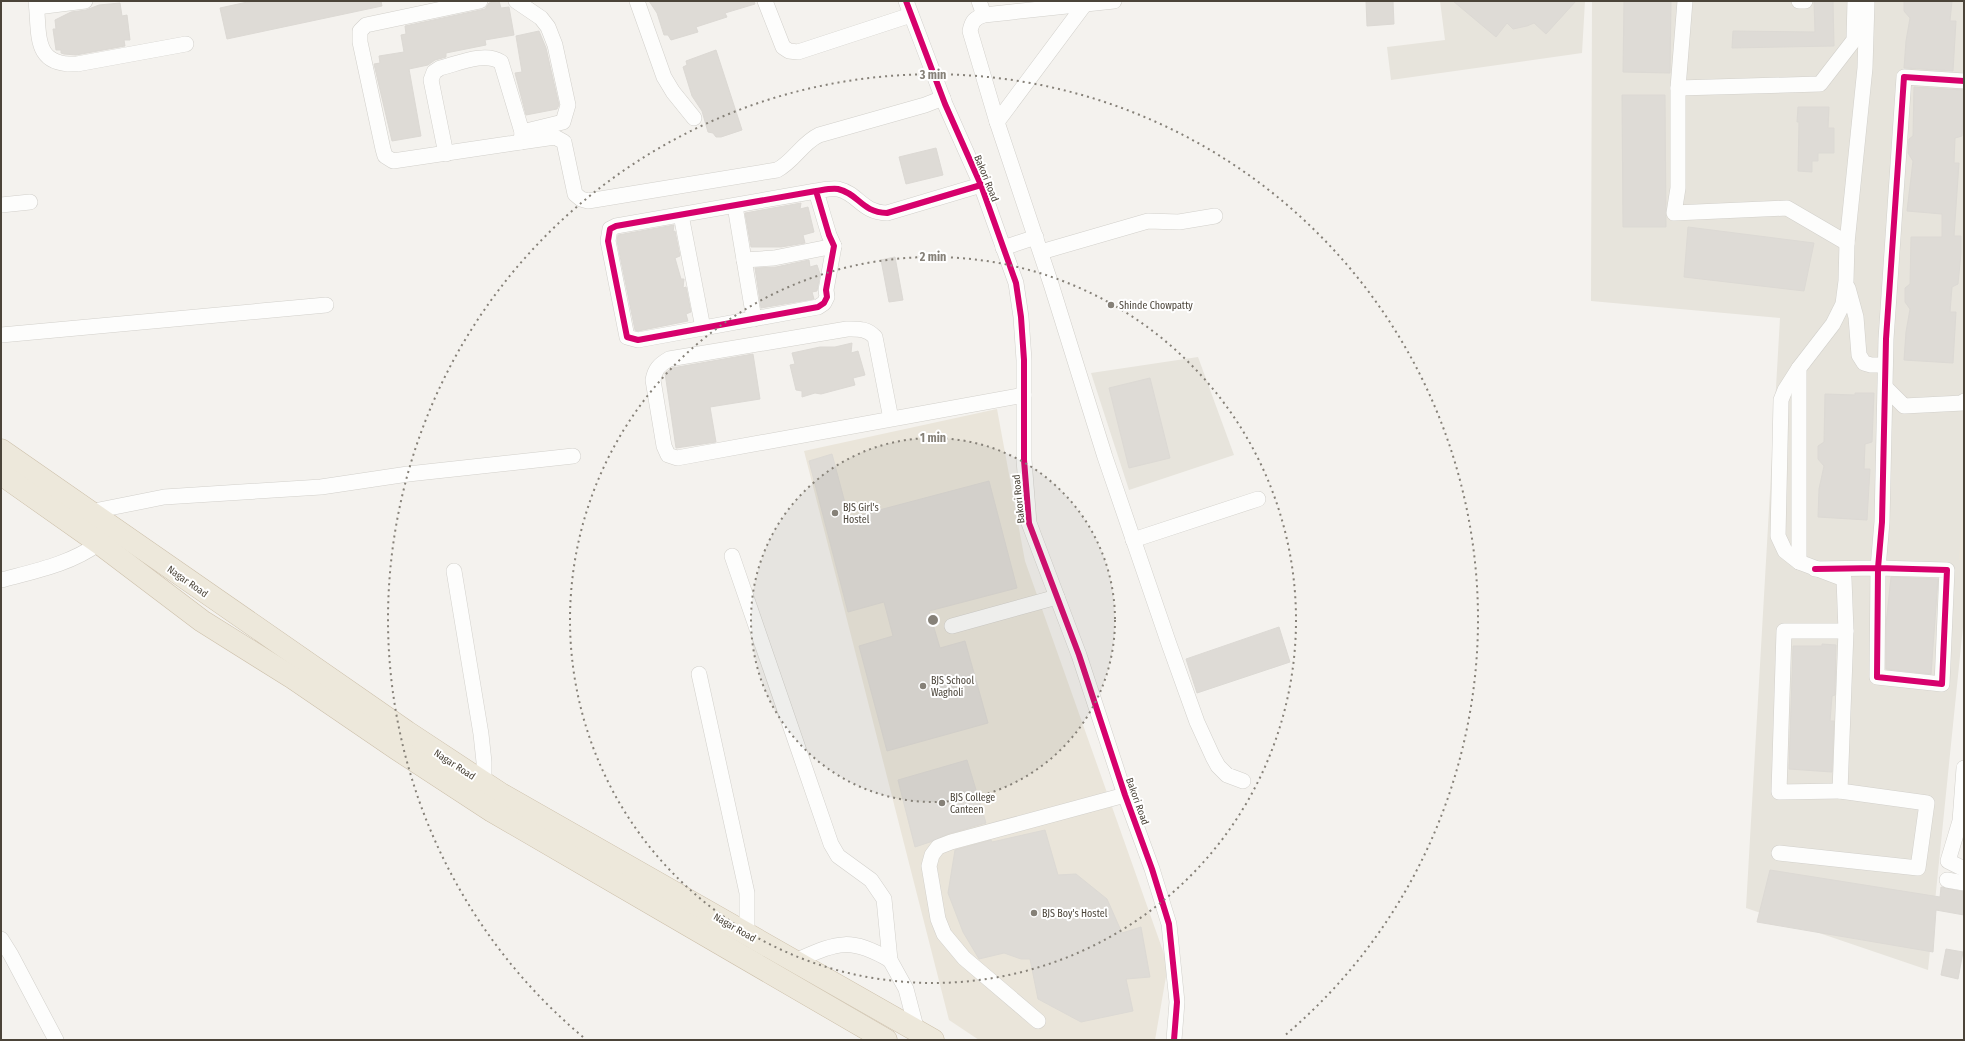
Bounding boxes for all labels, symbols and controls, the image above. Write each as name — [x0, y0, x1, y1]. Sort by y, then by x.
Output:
text: 3 min — [919, 68, 946, 82]
street label: Bakori Road — [971, 153, 1001, 203]
text: 2 min — [919, 250, 946, 264]
marker: Shinde Chowpatty — [1106, 300, 1116, 310]
place label: Shinde Chowpatty — [1119, 300, 1193, 312]
text: 1 min — [920, 431, 946, 445]
street label: Bakori Road — [1010, 474, 1028, 524]
place label: BJS Girl's Hostel — [843, 502, 879, 526]
marker: BJS Girl's Hostel — [830, 508, 840, 518]
street label: Nagar Road — [165, 563, 210, 600]
centre of rings — [926, 613, 940, 627]
place label: BJS School Wagholi — [931, 675, 974, 699]
marker: BJS School Wagholi — [918, 681, 928, 691]
street label: Nagar Road — [432, 747, 477, 783]
street label: Bakori Road — [1123, 776, 1151, 827]
place label: BJS College Canteen — [950, 792, 995, 816]
marker: BJS College Canteen — [937, 798, 947, 808]
marker: BJS Boy's Hostel — [1029, 908, 1039, 918]
place label: BJS Boy's Hostel — [1042, 908, 1108, 920]
street label: Nagar Road — [711, 911, 758, 945]

